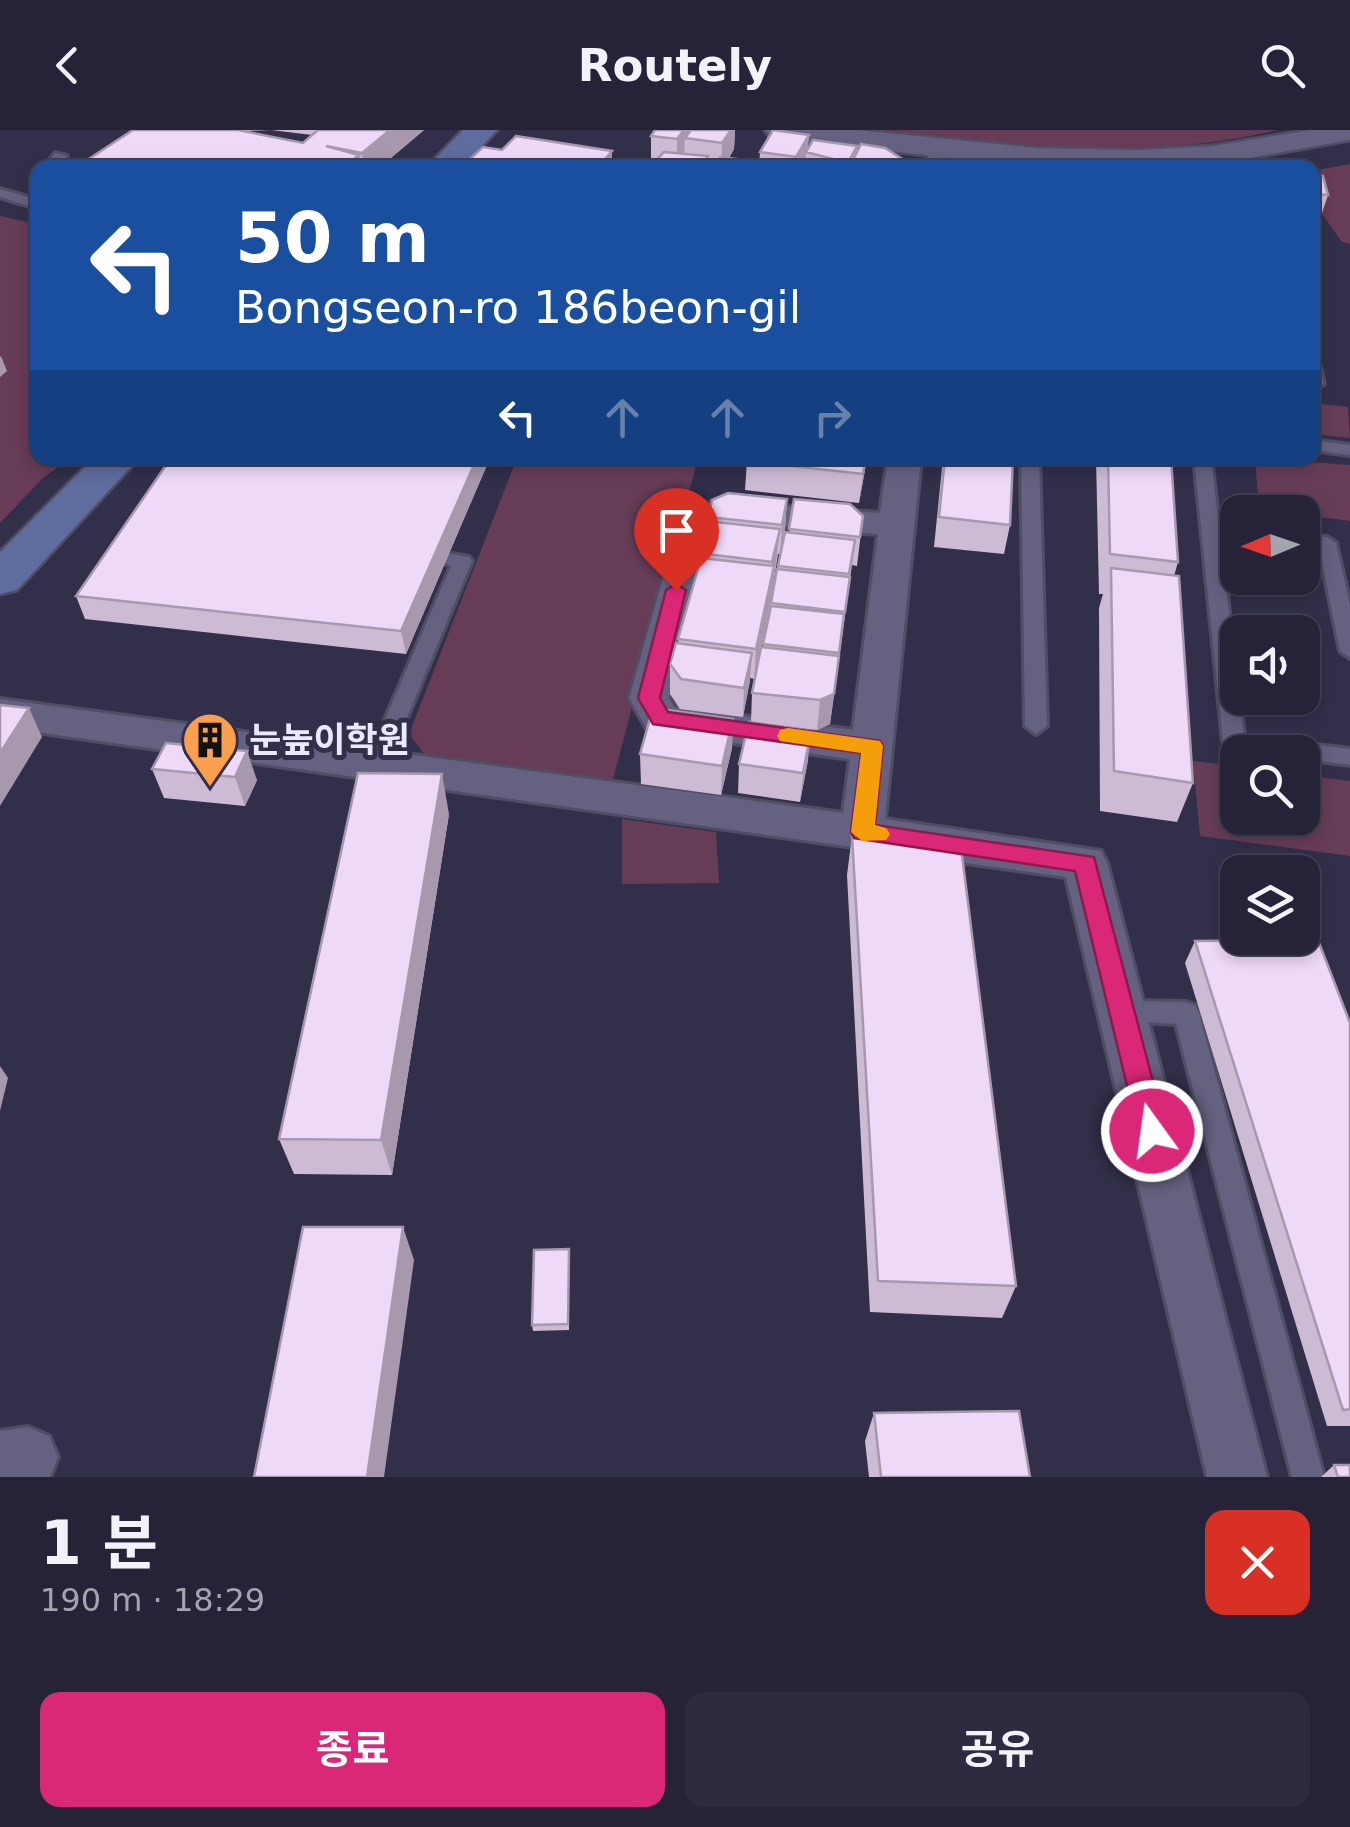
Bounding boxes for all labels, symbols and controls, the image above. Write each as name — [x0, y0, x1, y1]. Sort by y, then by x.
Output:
icon: back — [40, 38, 95, 93]
icon: search — [1255, 38, 1310, 93]
text: Routely — [578, 39, 772, 92]
text: 50 m — [235, 197, 430, 279]
icon: left — [70, 200, 200, 330]
text: Bongseon-ro 186beon-gil — [235, 281, 801, 334]
icon: left — [490, 390, 545, 445]
icon: ahead — [595, 390, 650, 445]
icon: ahead — [700, 390, 755, 445]
icon: right — [805, 390, 860, 445]
pin — [634, 488, 719, 591]
north arrow — [1220, 495, 1320, 595]
map controls — [1220, 495, 1320, 955]
icon: arrive — [649, 503, 704, 558]
button: sound — [1220, 615, 1320, 715]
building icon: 눈높이학원 — [180, 710, 240, 789]
place label: 눈높이학원 — [249, 720, 410, 760]
button: search — [1220, 735, 1320, 835]
button: layers — [1220, 855, 1320, 955]
position arrow — [1100, 1079, 1204, 1183]
text: 1 분 — [40, 1508, 158, 1578]
button: close — [1205, 1510, 1310, 1615]
text: 190 m · 18:29 — [40, 1581, 265, 1619]
button: 종료 — [40, 1692, 665, 1807]
button: 공유 — [685, 1692, 1310, 1807]

